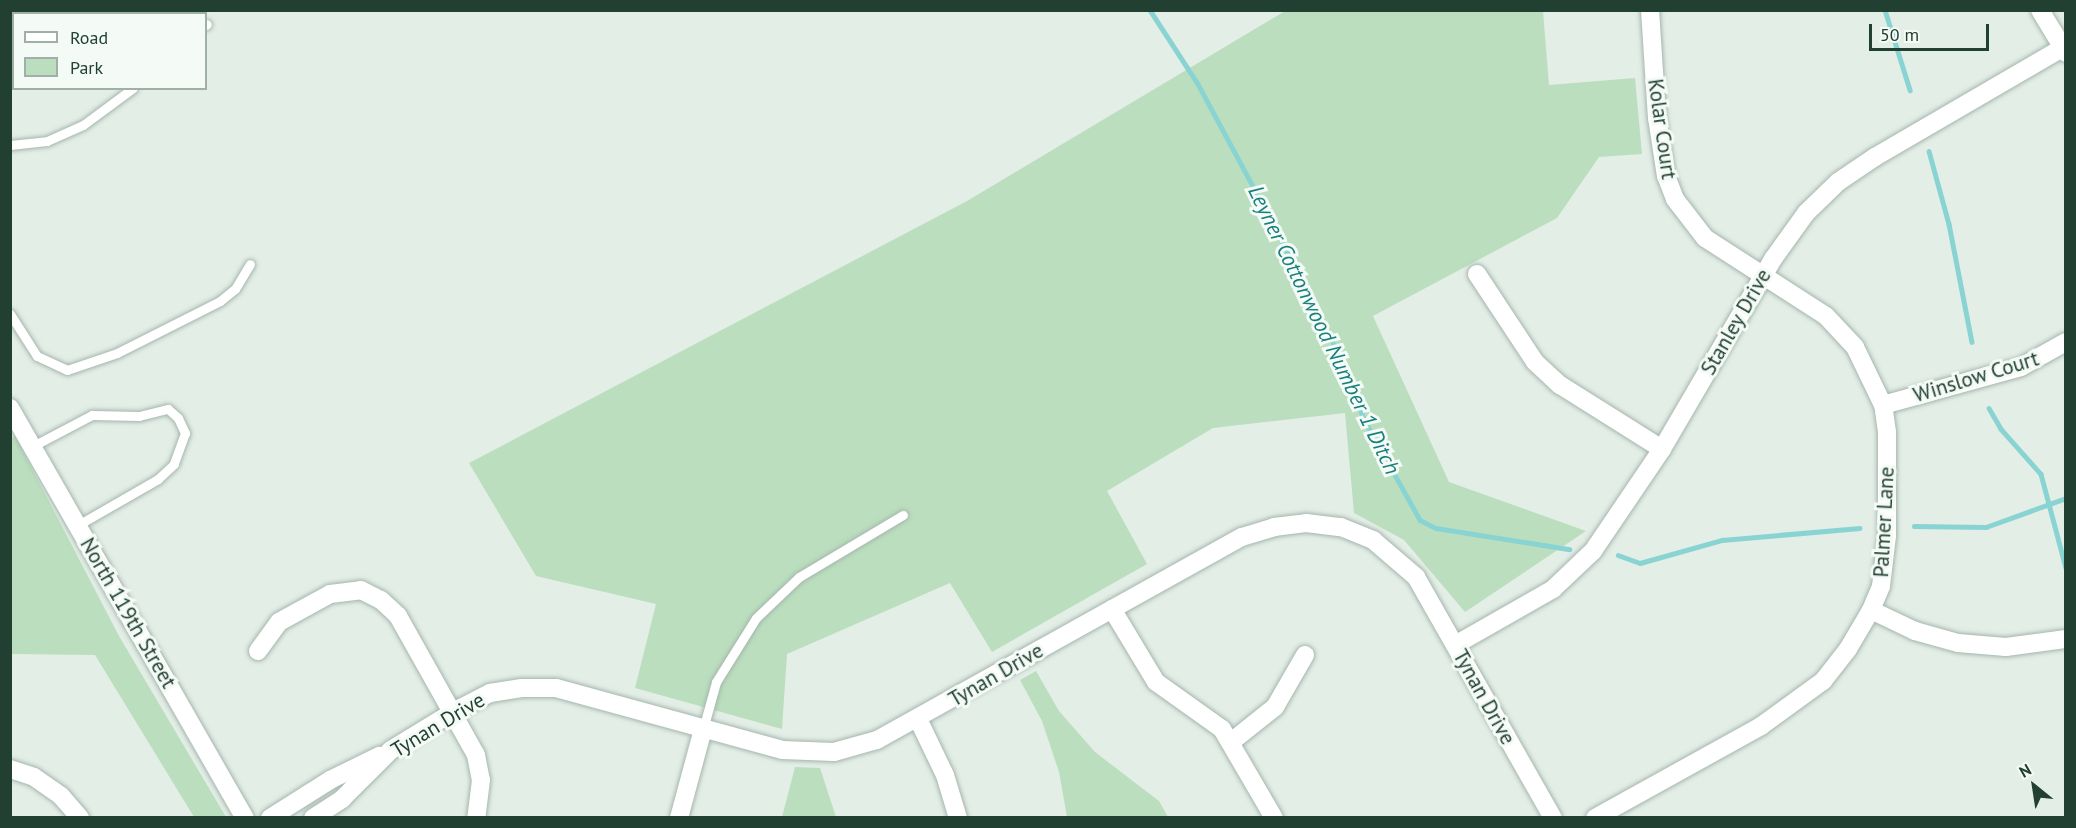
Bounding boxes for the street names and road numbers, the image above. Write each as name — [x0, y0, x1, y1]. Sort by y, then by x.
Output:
street label: Kolar Court — [1642, 77, 1682, 181]
street label: Stanley Drive — [1695, 264, 1777, 380]
street label: Winslow Court — [1910, 346, 2042, 408]
street label: Palmer Lane — [1869, 466, 1899, 578]
street label: North 119th Street — [75, 533, 181, 693]
street label: Tynan Drive — [944, 638, 1048, 712]
street label: Tynan Drive — [1448, 645, 1520, 749]
street label: Tynan Drive — [387, 687, 489, 763]

